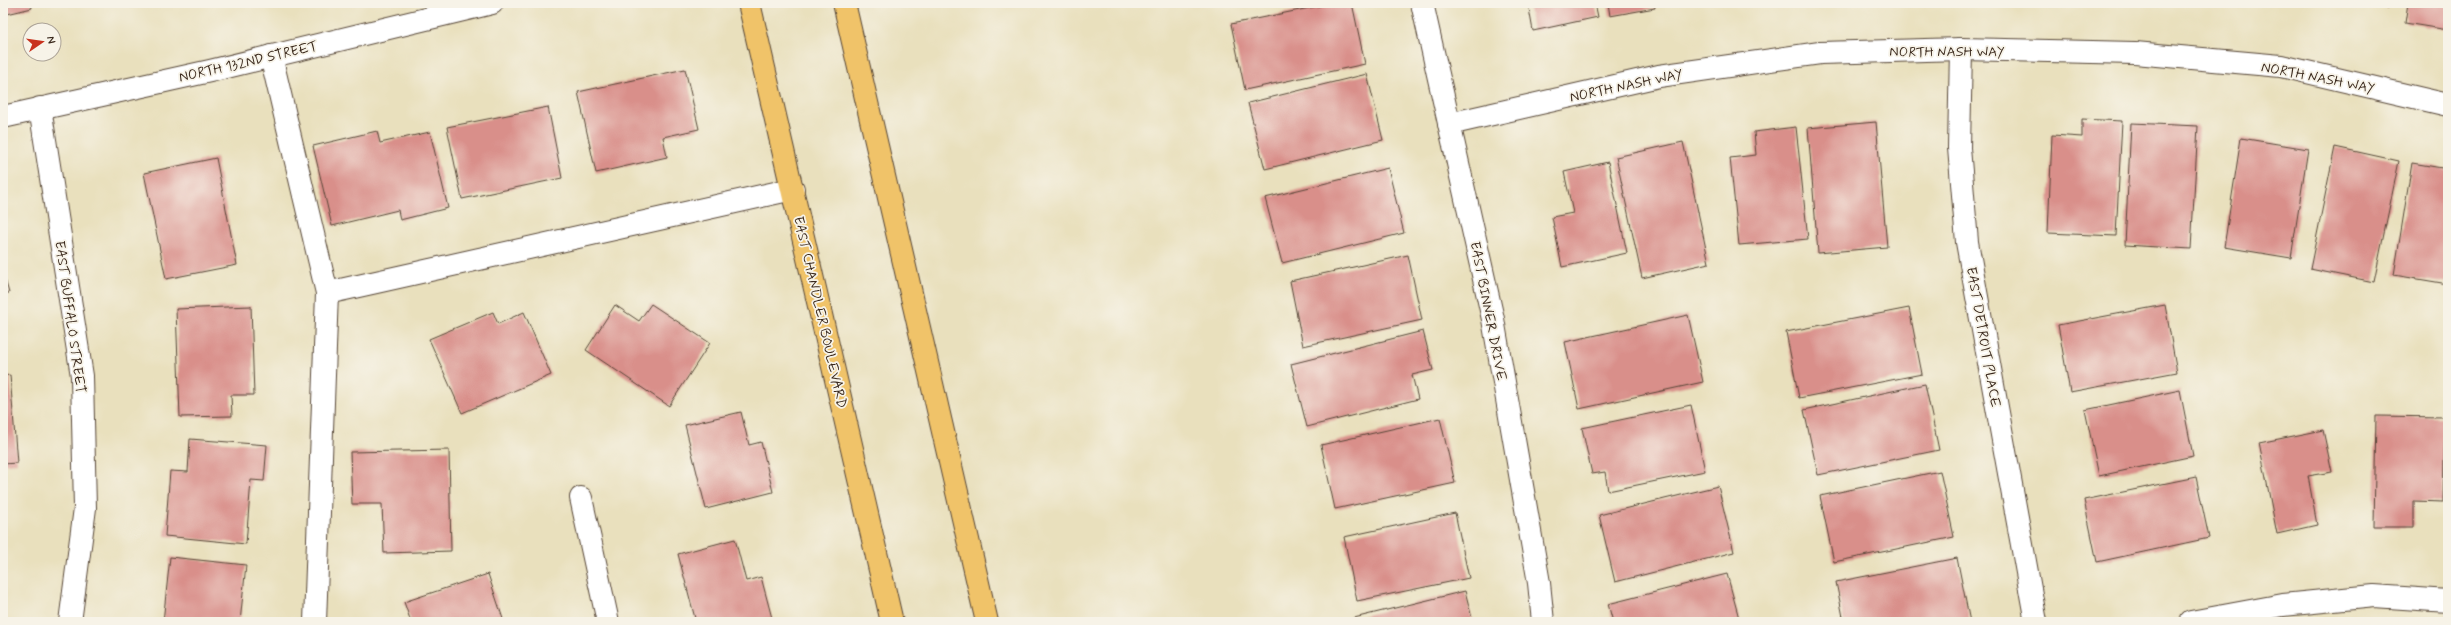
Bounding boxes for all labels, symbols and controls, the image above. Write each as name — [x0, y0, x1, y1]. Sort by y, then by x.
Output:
north arrow — [22, 22, 62, 62]
text: N — [43, 35, 58, 45]
street label: NORTH 132ND STREET — [177, 37, 319, 87]
street label: NORTH NASH WAY — [1889, 43, 2005, 61]
street label: NORTH NASH WAY — [2260, 58, 2376, 98]
street label: NORTH NASH WAY — [1568, 65, 1685, 107]
street label: EAST CHANDLER BOULEVARD — [789, 214, 851, 410]
street label: EAST BUFFALO STREET — [50, 240, 90, 395]
street label: EAST BINNER DRIVE — [1466, 240, 1510, 382]
street label: EAST DETROIT PLACE — [1962, 266, 2004, 409]

